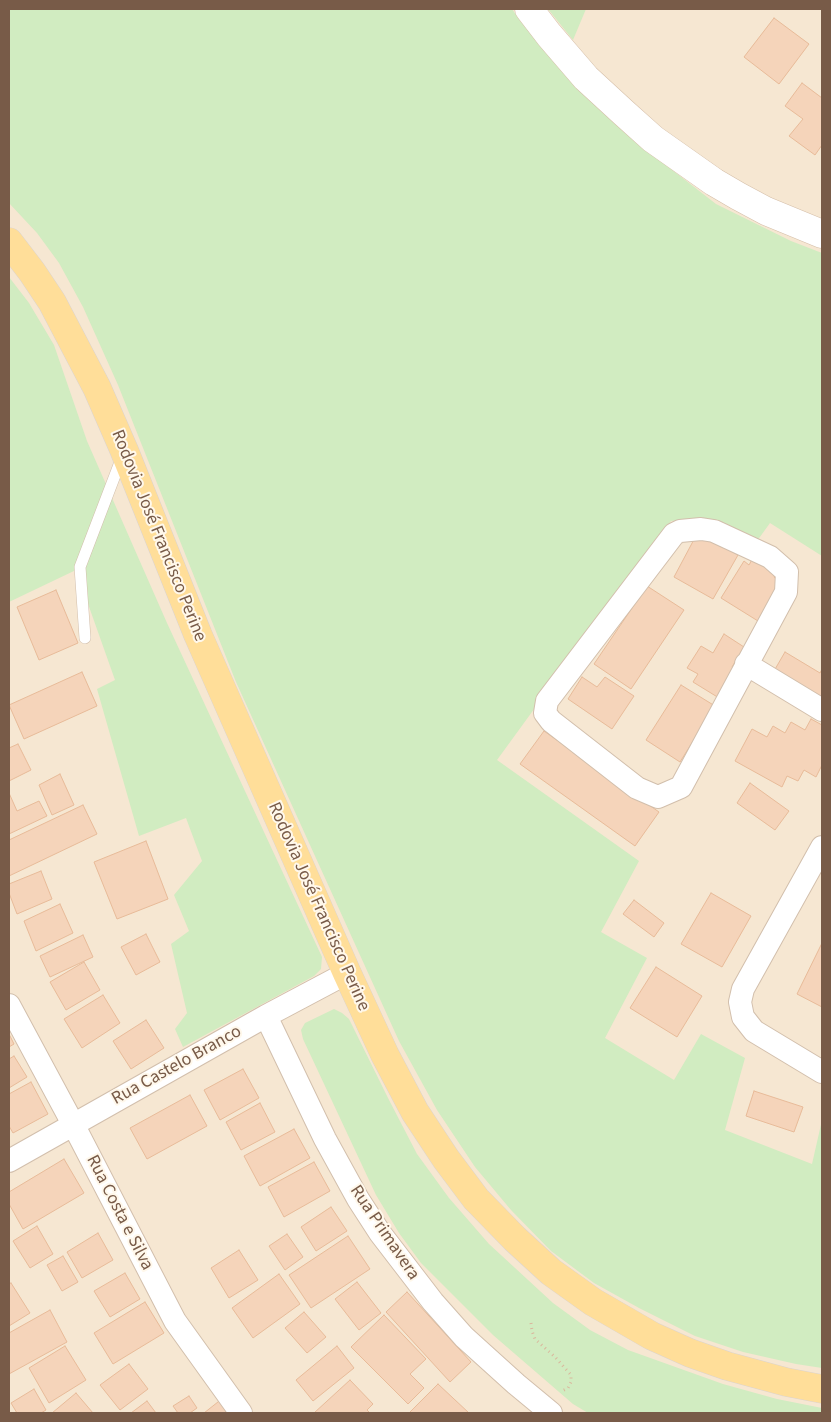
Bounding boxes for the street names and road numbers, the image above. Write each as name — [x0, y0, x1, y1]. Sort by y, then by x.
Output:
street label: Rodovia José Francisco Perine — [106, 427, 210, 645]
street label: Rodovia José Francisco Perine — [262, 799, 374, 1015]
street label: Rua Castelo Branco — [108, 1021, 246, 1111]
street label: Rua Costa e Silva — [81, 1152, 157, 1274]
street label: Rua Primavera — [344, 1181, 424, 1285]

